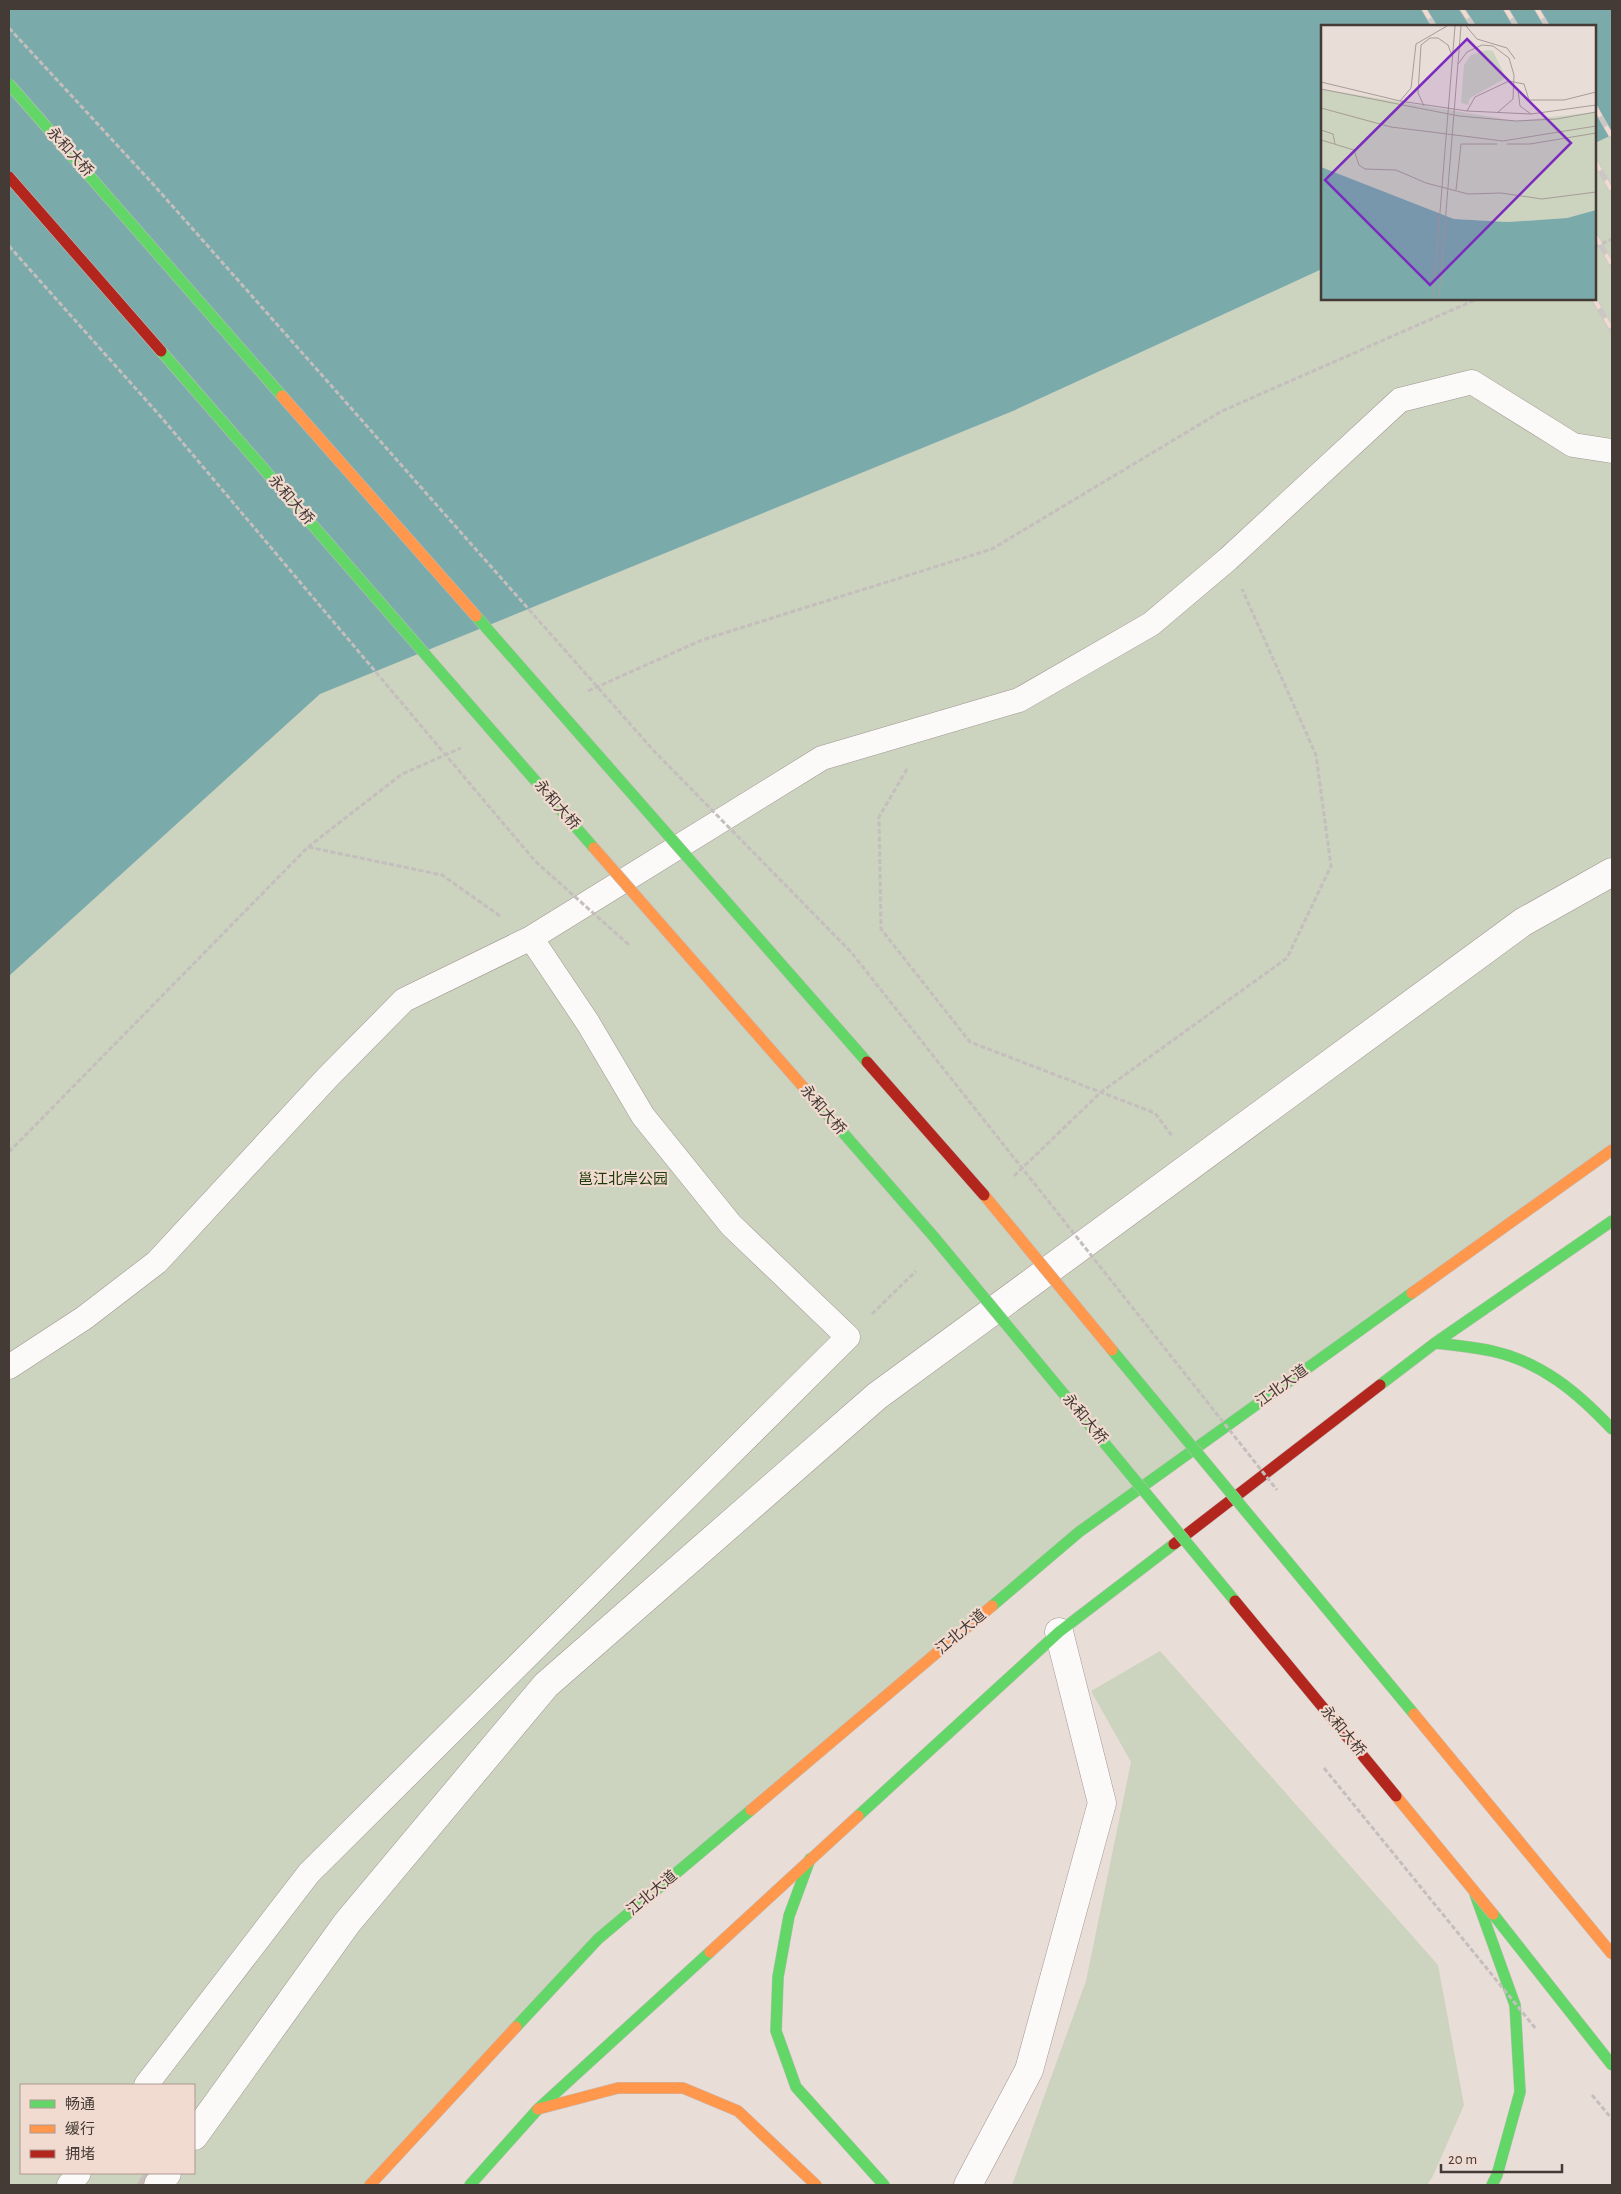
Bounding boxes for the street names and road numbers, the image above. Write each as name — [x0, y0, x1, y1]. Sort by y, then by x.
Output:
street label: 永和大桥 — [44, 124, 96, 179]
street label: 永和大桥 — [266, 472, 317, 528]
street label: 永和大桥 — [532, 777, 583, 833]
street label: 永和大桥 — [798, 1082, 849, 1138]
street label: 江北大道 — [1252, 1361, 1311, 1410]
street label: 永和大桥 — [1060, 1391, 1111, 1447]
street label: 江北大道 — [932, 1605, 989, 1657]
street label: 永和大桥 — [1318, 1703, 1369, 1759]
street label: 江北大道 — [623, 1866, 680, 1918]

